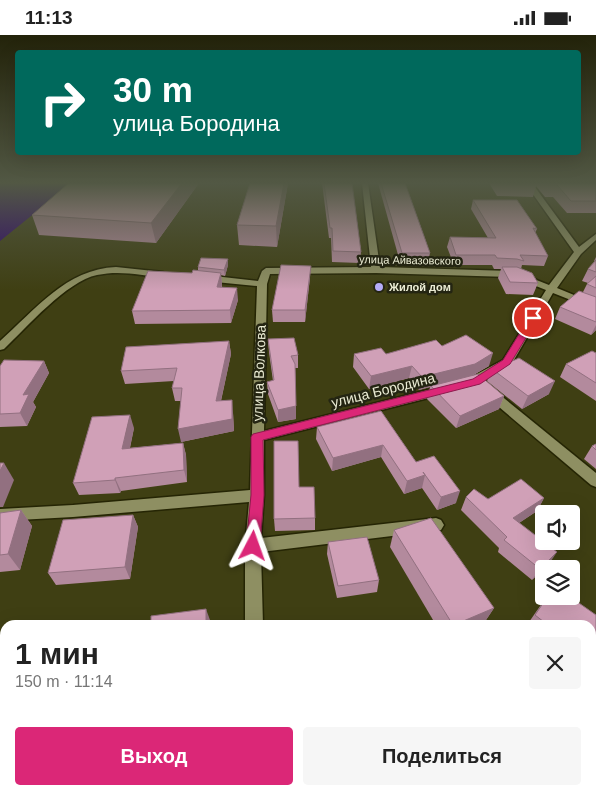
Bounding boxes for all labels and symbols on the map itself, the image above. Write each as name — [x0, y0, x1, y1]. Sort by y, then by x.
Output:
street label: улица Айвазовского — [359, 253, 461, 267]
marker: Жилой дом — [373, 281, 385, 293]
place label: Жилой дом — [388, 281, 451, 293]
pin — [512, 297, 554, 339]
street label: улица Волкова — [249, 324, 269, 421]
street label: улица Бородина — [330, 369, 437, 411]
position arrow — [226, 519, 278, 571]

